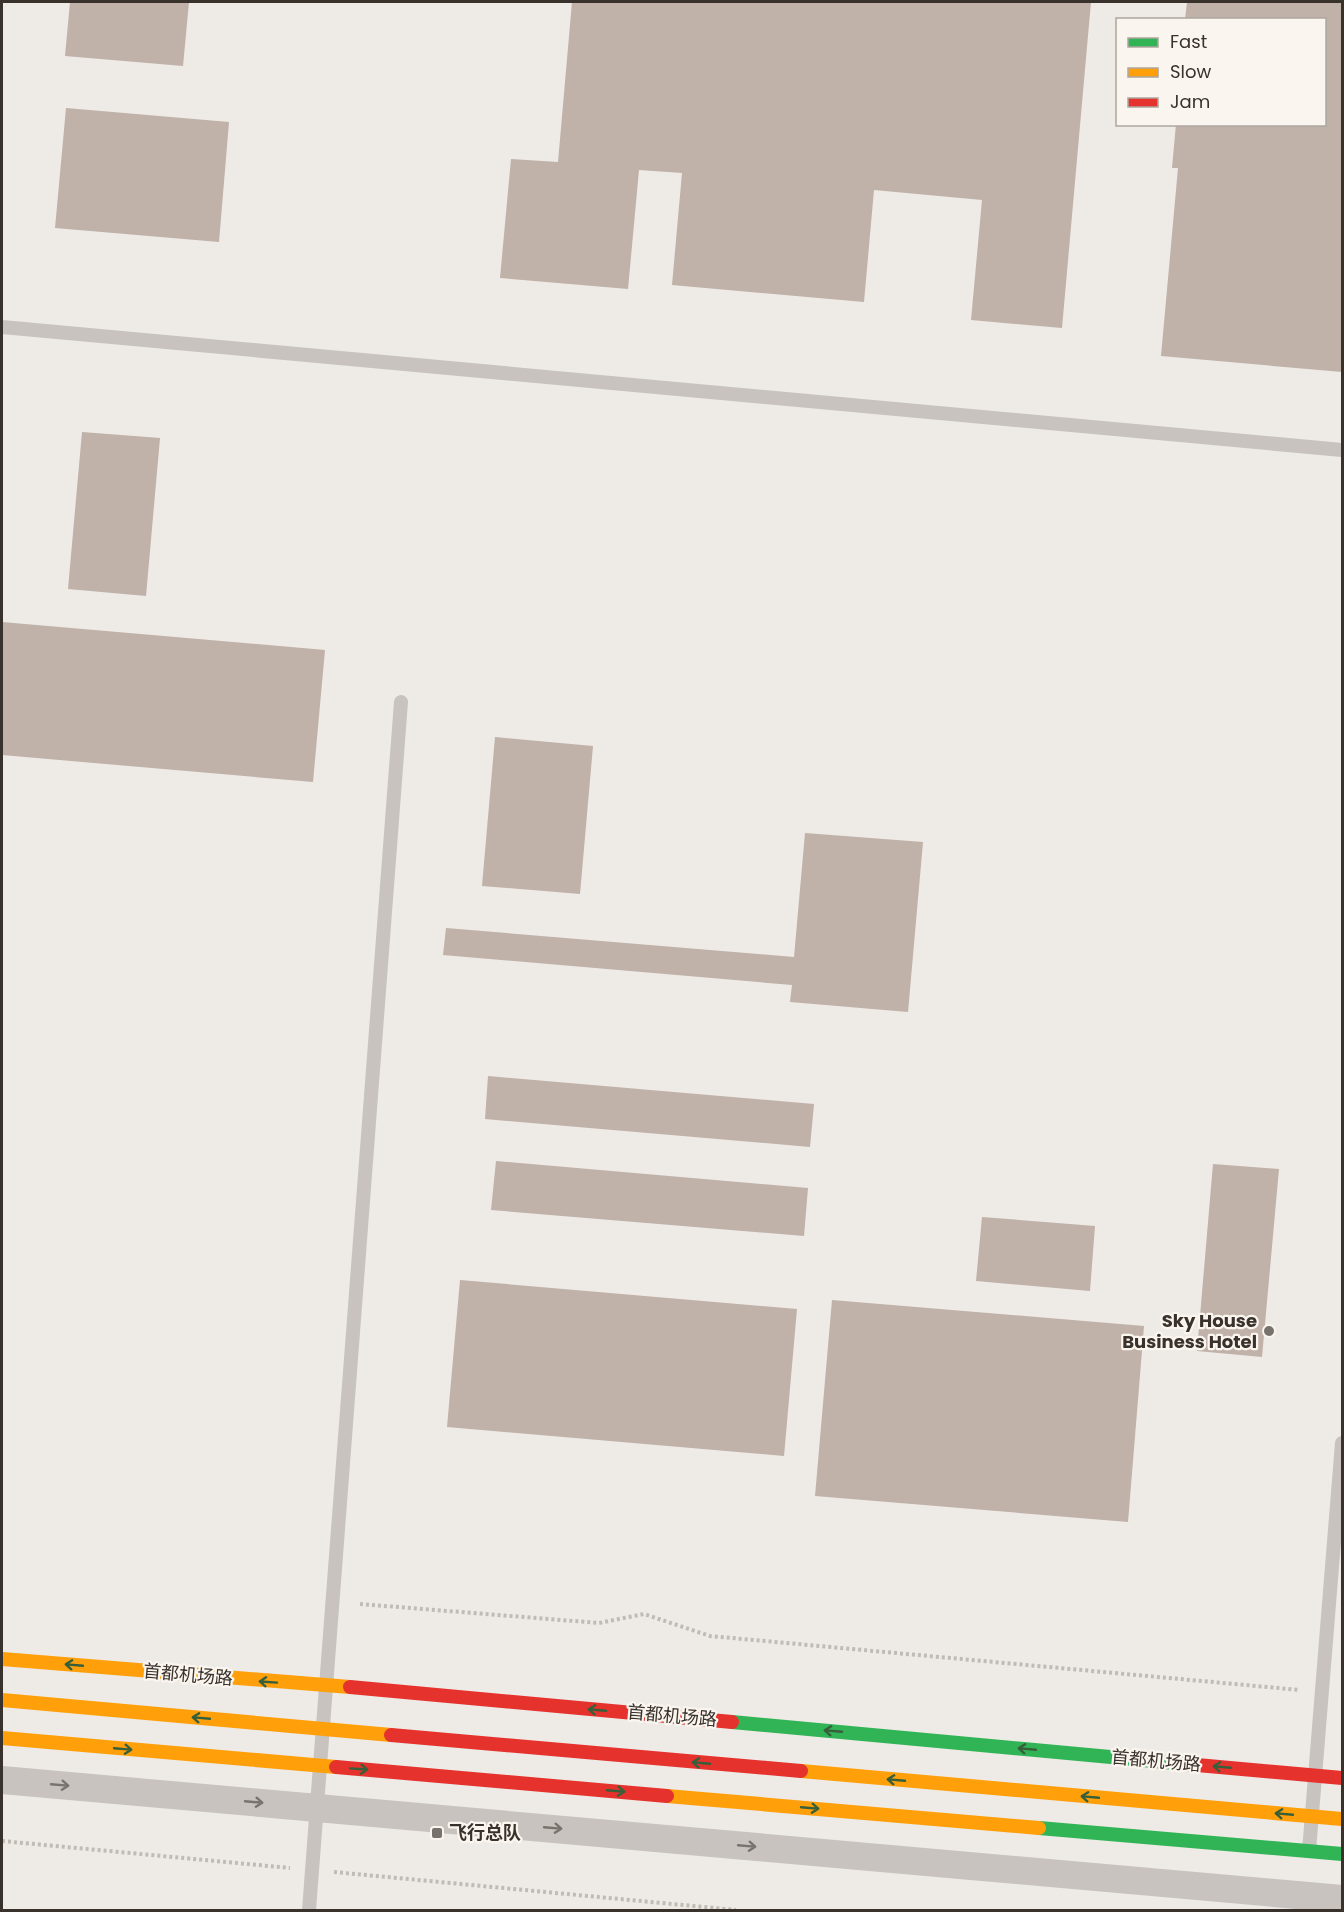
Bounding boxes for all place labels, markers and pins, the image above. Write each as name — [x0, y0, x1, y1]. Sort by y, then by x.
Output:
place label: Sky House Business Hotel — [1122, 1308, 1257, 1354]
marker: Sky House Business Hotel — [1262, 1324, 1276, 1338]
place label: 飞行总队 — [449, 1820, 521, 1845]
marker: 飞行总队 — [430, 1826, 444, 1840]

